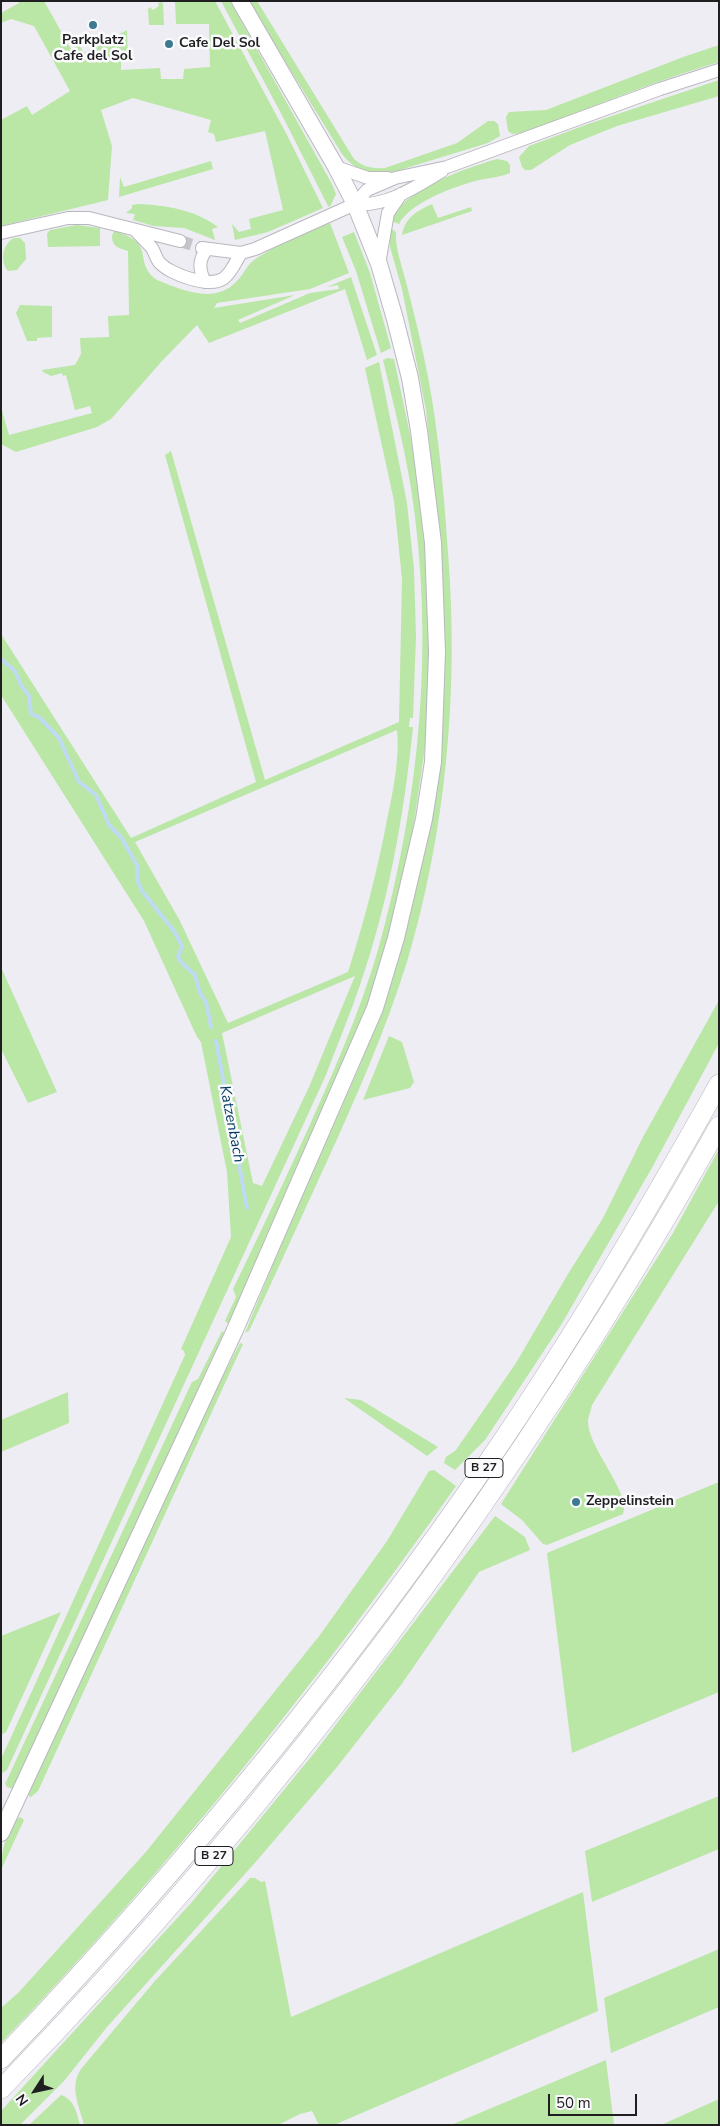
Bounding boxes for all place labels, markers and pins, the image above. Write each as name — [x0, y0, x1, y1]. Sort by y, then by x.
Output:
marker: Parkplatz Cafe del Sol — [87, 19, 99, 31]
place label: Parkplatz Cafe del Sol — [54, 33, 132, 65]
place label: Cafe Del Sol — [179, 36, 260, 52]
marker: Cafe Del Sol — [163, 38, 175, 50]
place label: Zeppelinstein — [586, 1494, 674, 1510]
marker: Zeppelinstein — [570, 1496, 582, 1508]

